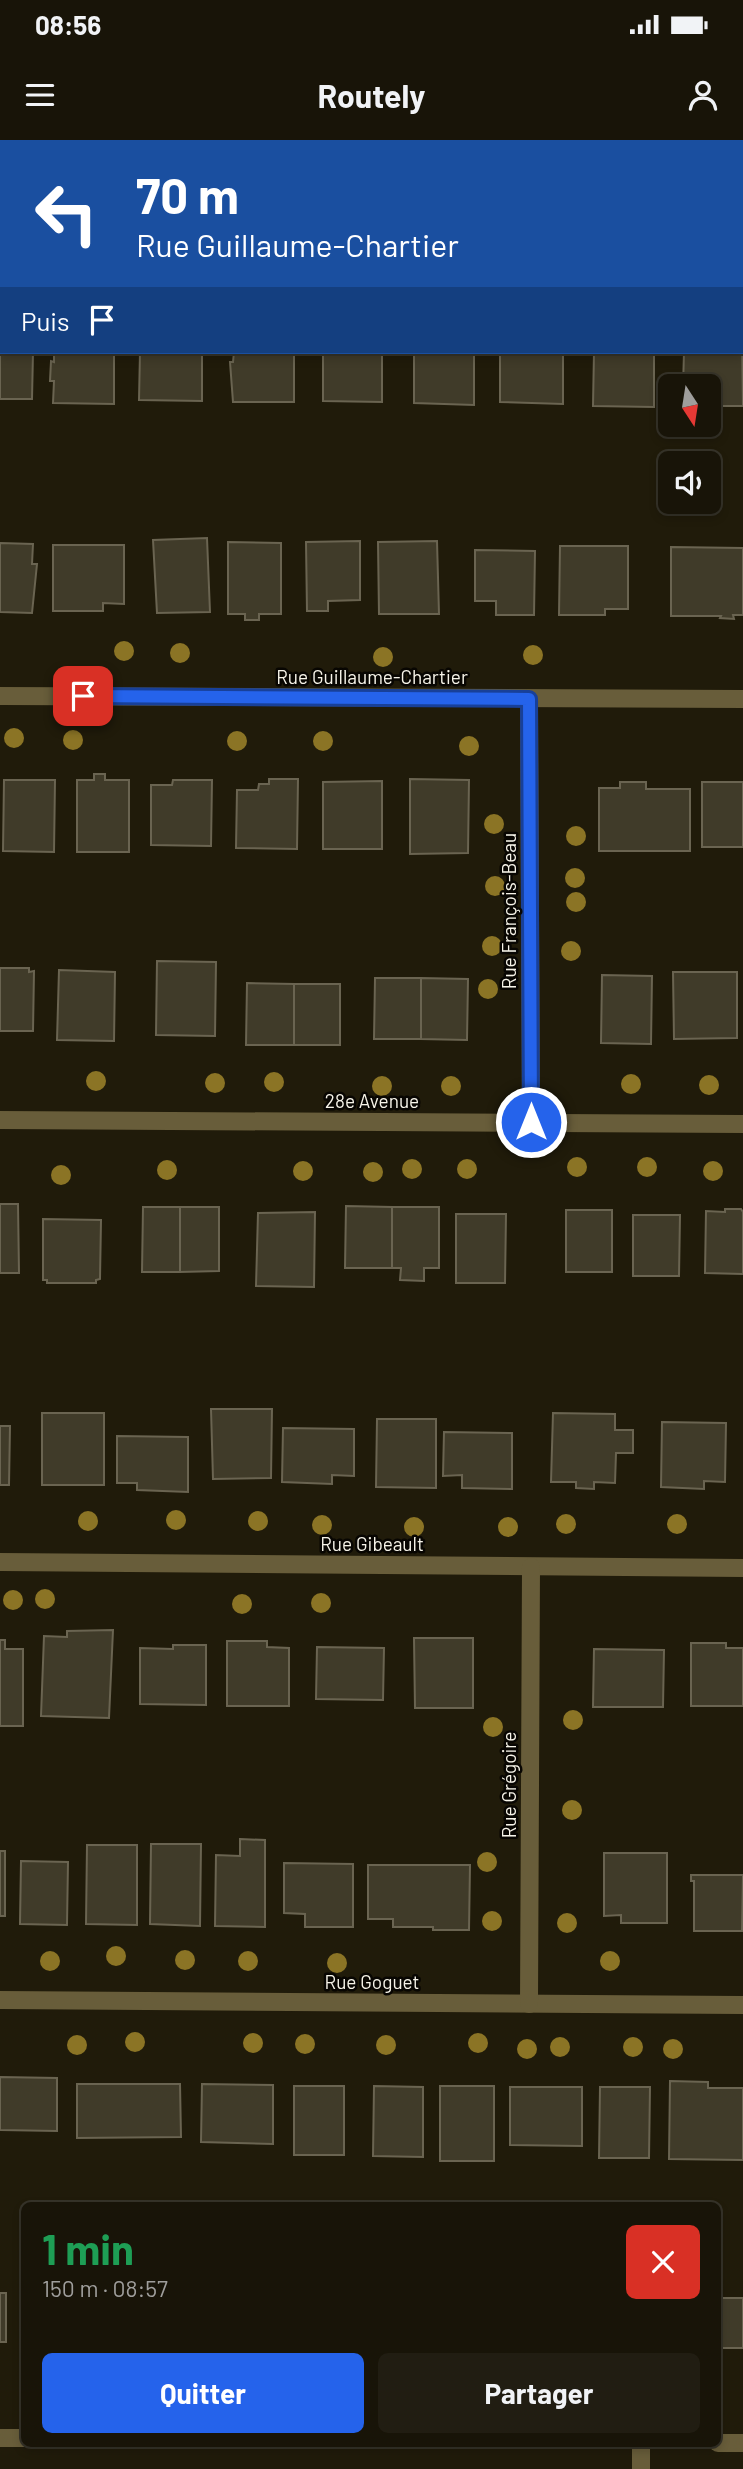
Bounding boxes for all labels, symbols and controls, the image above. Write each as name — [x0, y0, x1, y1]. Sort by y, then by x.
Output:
text: 08:56 — [35, 9, 101, 40]
icon: menu — [21, 76, 59, 114]
text: Routely — [317, 76, 426, 114]
icon: person — [684, 76, 722, 114]
text: 70 m — [136, 165, 239, 224]
icon: left — [21, 168, 112, 259]
text: Rue Guillaume-Chartier — [136, 225, 459, 263]
icon: arrive — [83, 301, 121, 339]
text: Puis — [21, 305, 69, 336]
north arrow — [658, 374, 721, 438]
map controls — [658, 374, 721, 514]
button: sound — [658, 451, 721, 514]
street label: Rue Guillaume-Chartier — [276, 665, 468, 688]
pin — [53, 666, 113, 726]
icon: arrive — [64, 677, 102, 715]
street label: Rue François-Beau — [497, 833, 520, 989]
position arrow — [494, 1085, 568, 1159]
street label: 28e Avenue — [325, 1089, 419, 1112]
street label: Rue Gibeault — [320, 1532, 424, 1555]
street label: Rue Grégoire — [497, 1732, 520, 1838]
street label: Rue Goguet — [325, 1970, 419, 1993]
text: 1 min — [42, 2223, 134, 2273]
button: close — [626, 2225, 700, 2299]
text: 150 m · 08:57 — [42, 2274, 168, 2302]
button: Quitter — [42, 2353, 364, 2433]
button: Partager — [378, 2353, 700, 2433]

